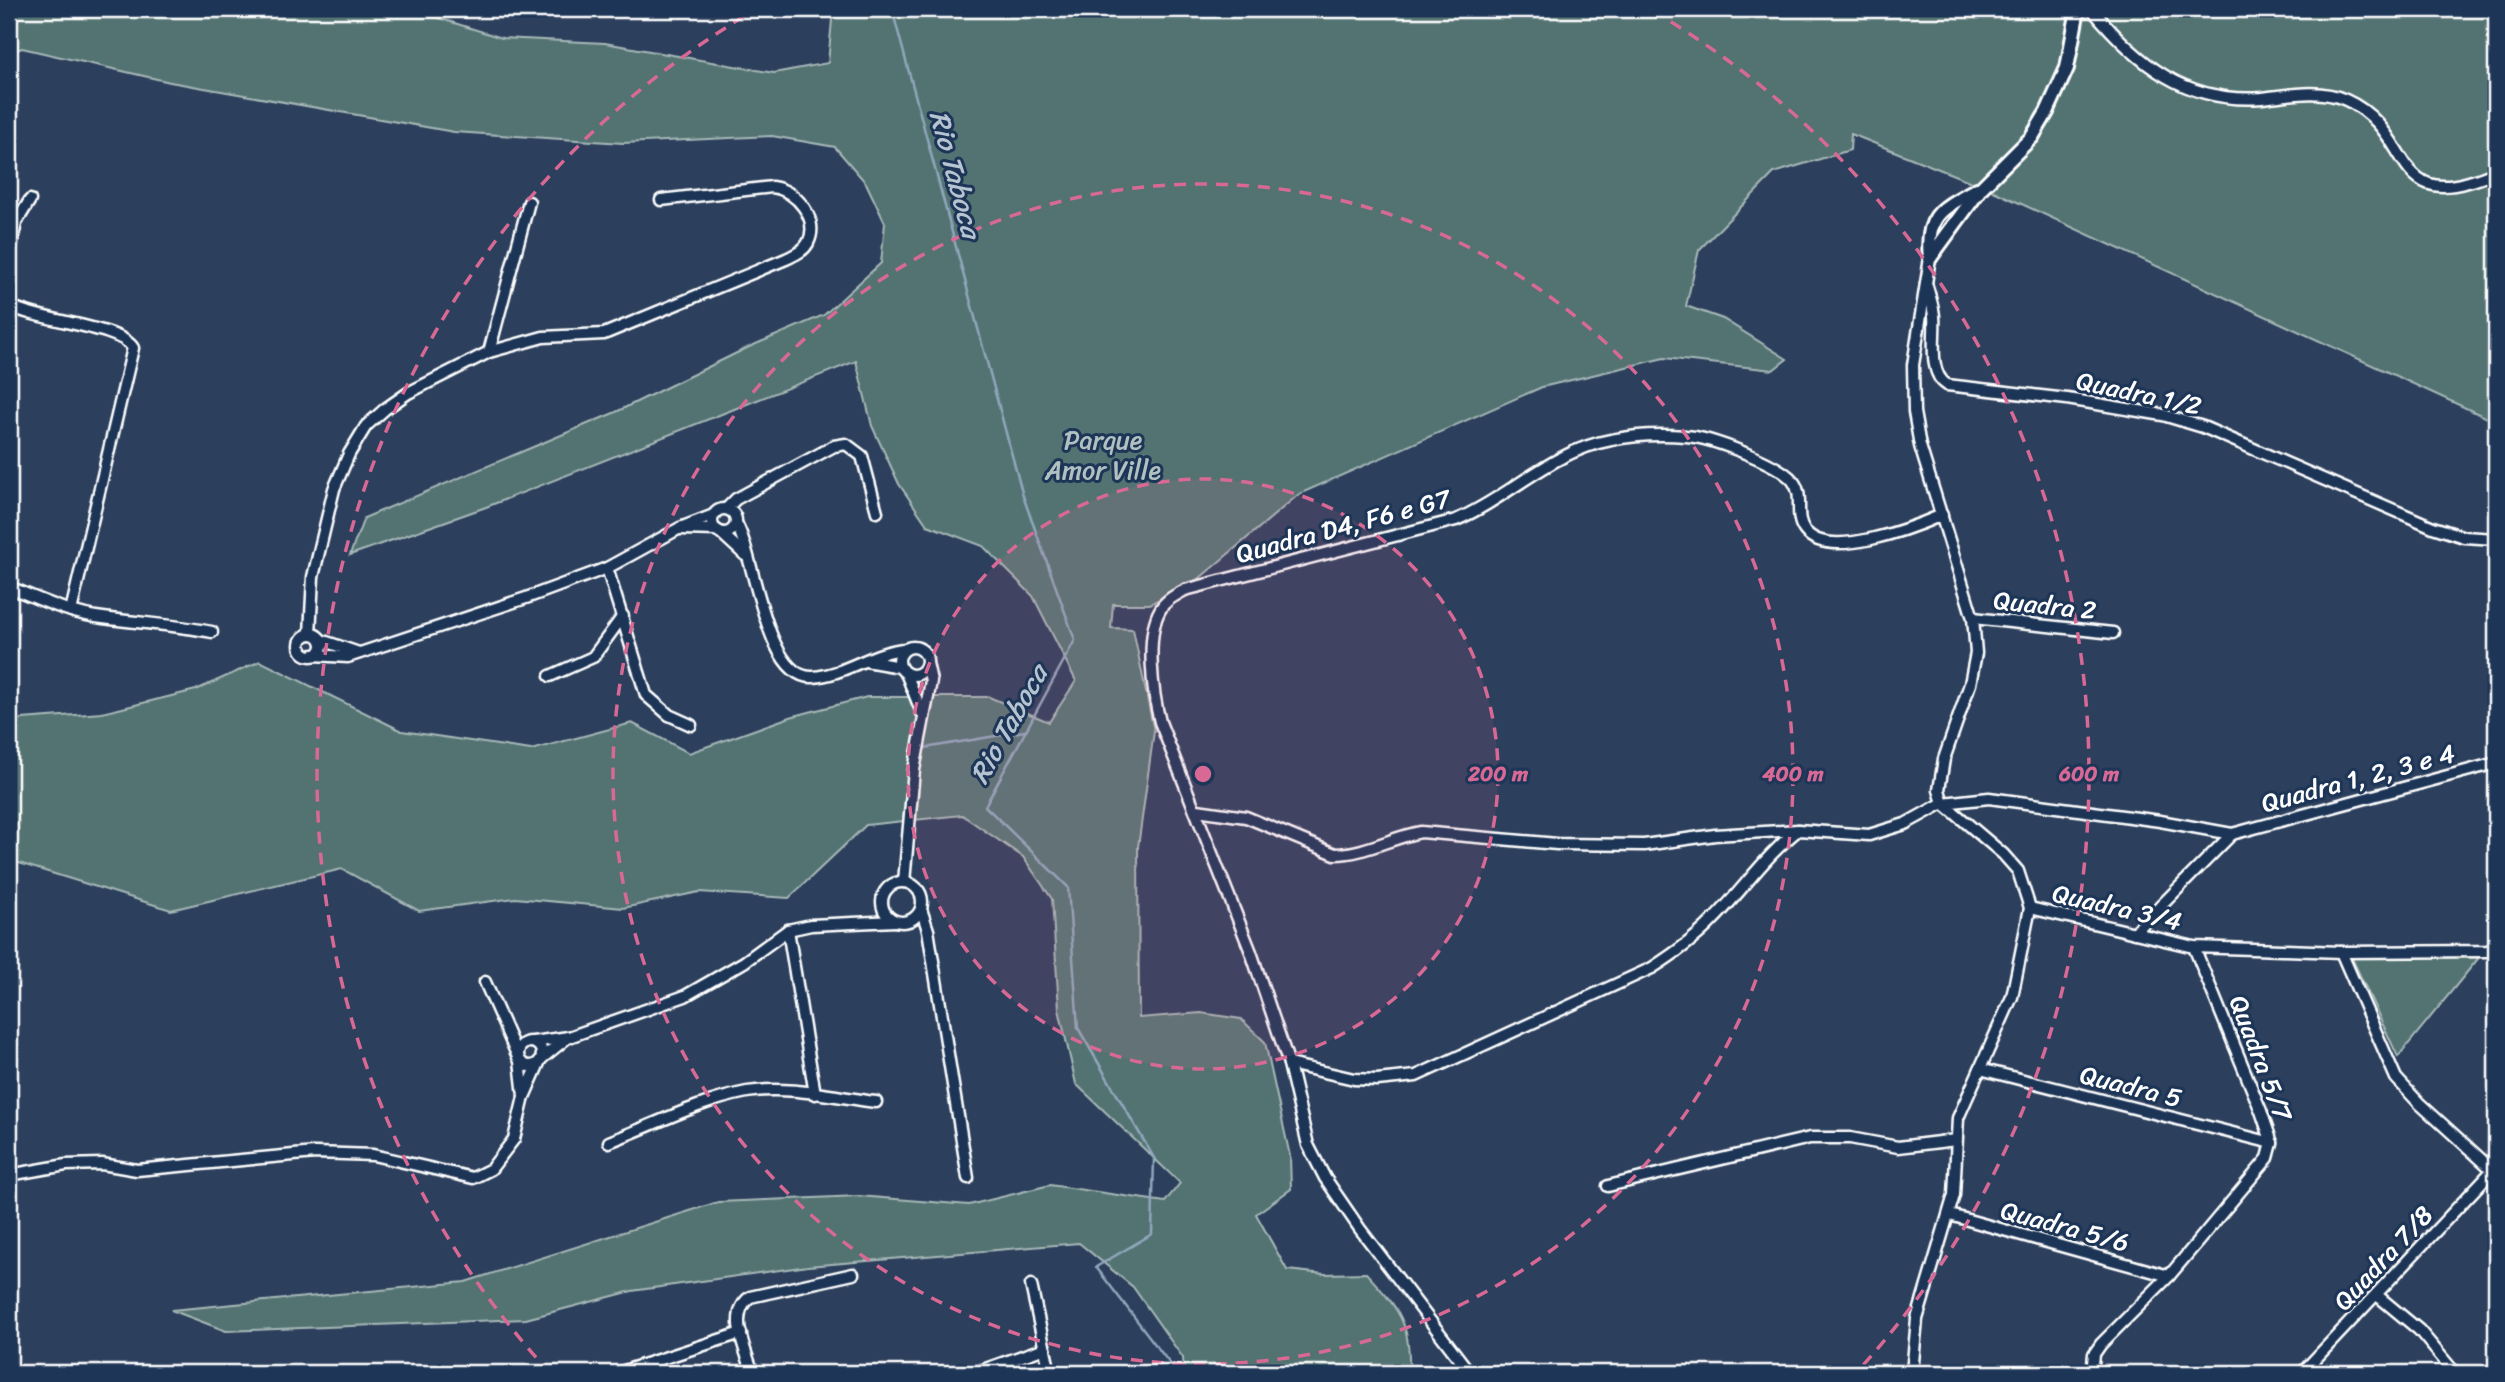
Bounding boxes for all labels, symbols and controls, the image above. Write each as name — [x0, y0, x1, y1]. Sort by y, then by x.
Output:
water label: Rio Taboca — [915, 105, 997, 247]
street label: Quadra 1/2 — [2072, 357, 2206, 429]
park label: Parque Amor Ville — [1044, 417, 1161, 493]
street label: Quadra D4, F6 e G7 — [1231, 475, 1457, 577]
street label: Quadra 2 — [1991, 577, 2099, 633]
water label: Rio Taboca — [955, 652, 1063, 793]
street label: Quadra 1, 2, 3 e 4 — [2256, 730, 2460, 826]
text: 200 m — [1467, 755, 1529, 793]
text: 400 m — [1761, 755, 1824, 793]
text: 600 m — [2058, 755, 2120, 793]
centre of rings — [1191, 762, 1215, 786]
street label: Quadra 3/4 — [2048, 870, 2186, 944]
street label: Quadra 5/7 — [2216, 988, 2307, 1130]
street label: Quadra 5 — [2075, 1051, 2187, 1121]
street label: Quadra 5/6 — [1996, 1187, 2134, 1265]
street label: Quadra 7/8 — [2321, 1194, 2445, 1322]

